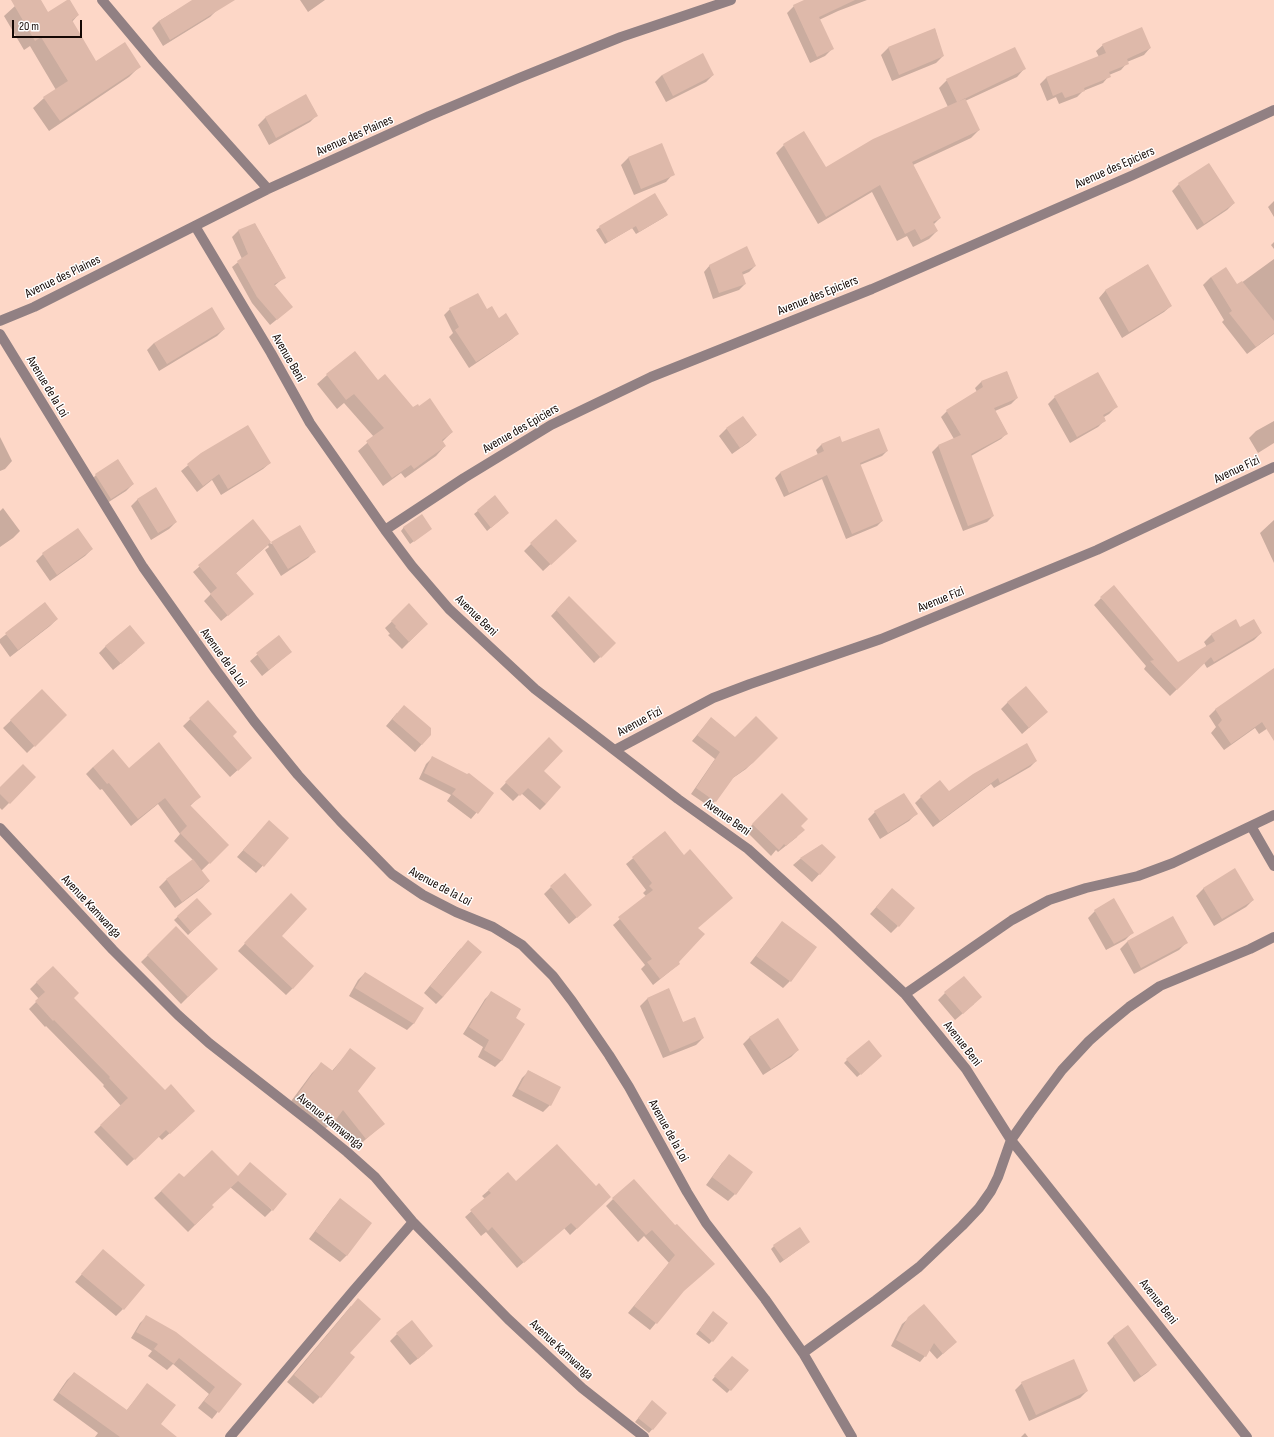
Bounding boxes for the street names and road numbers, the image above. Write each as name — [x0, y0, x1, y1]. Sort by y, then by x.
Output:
street label: Avenue des Plaines — [314, 112, 396, 160]
street label: Avenue des Epiciers — [1073, 143, 1157, 193]
street label: Avenue des Plaines — [23, 252, 103, 302]
street label: Avenue des Epiciers — [775, 273, 861, 319]
street label: Avenue Beni — [268, 331, 308, 385]
street label: Avenue de la Loi — [23, 354, 71, 420]
street label: Avenue des Epiciers — [480, 401, 562, 457]
street label: Avenue Fizi — [1212, 453, 1262, 487]
street label: Avenue Fizi — [916, 584, 966, 616]
street label: Avenue Beni — [452, 592, 500, 640]
street label: Avenue de la Loi — [197, 626, 249, 690]
street label: Avenue Fizi — [615, 704, 665, 740]
street label: Avenue Beni — [701, 796, 753, 840]
street label: Avenue de la Loi — [406, 864, 474, 910]
street label: Avenue Kamwanga — [58, 872, 124, 942]
street label: Avenue Beni — [940, 1018, 984, 1070]
street label: Avenue Kamwanga — [294, 1091, 366, 1153]
street label: Avenue de la Loi — [645, 1097, 691, 1165]
street label: Avenue Beni — [1136, 1276, 1180, 1328]
street label: Avenue Kamwanga — [526, 1317, 596, 1383]

